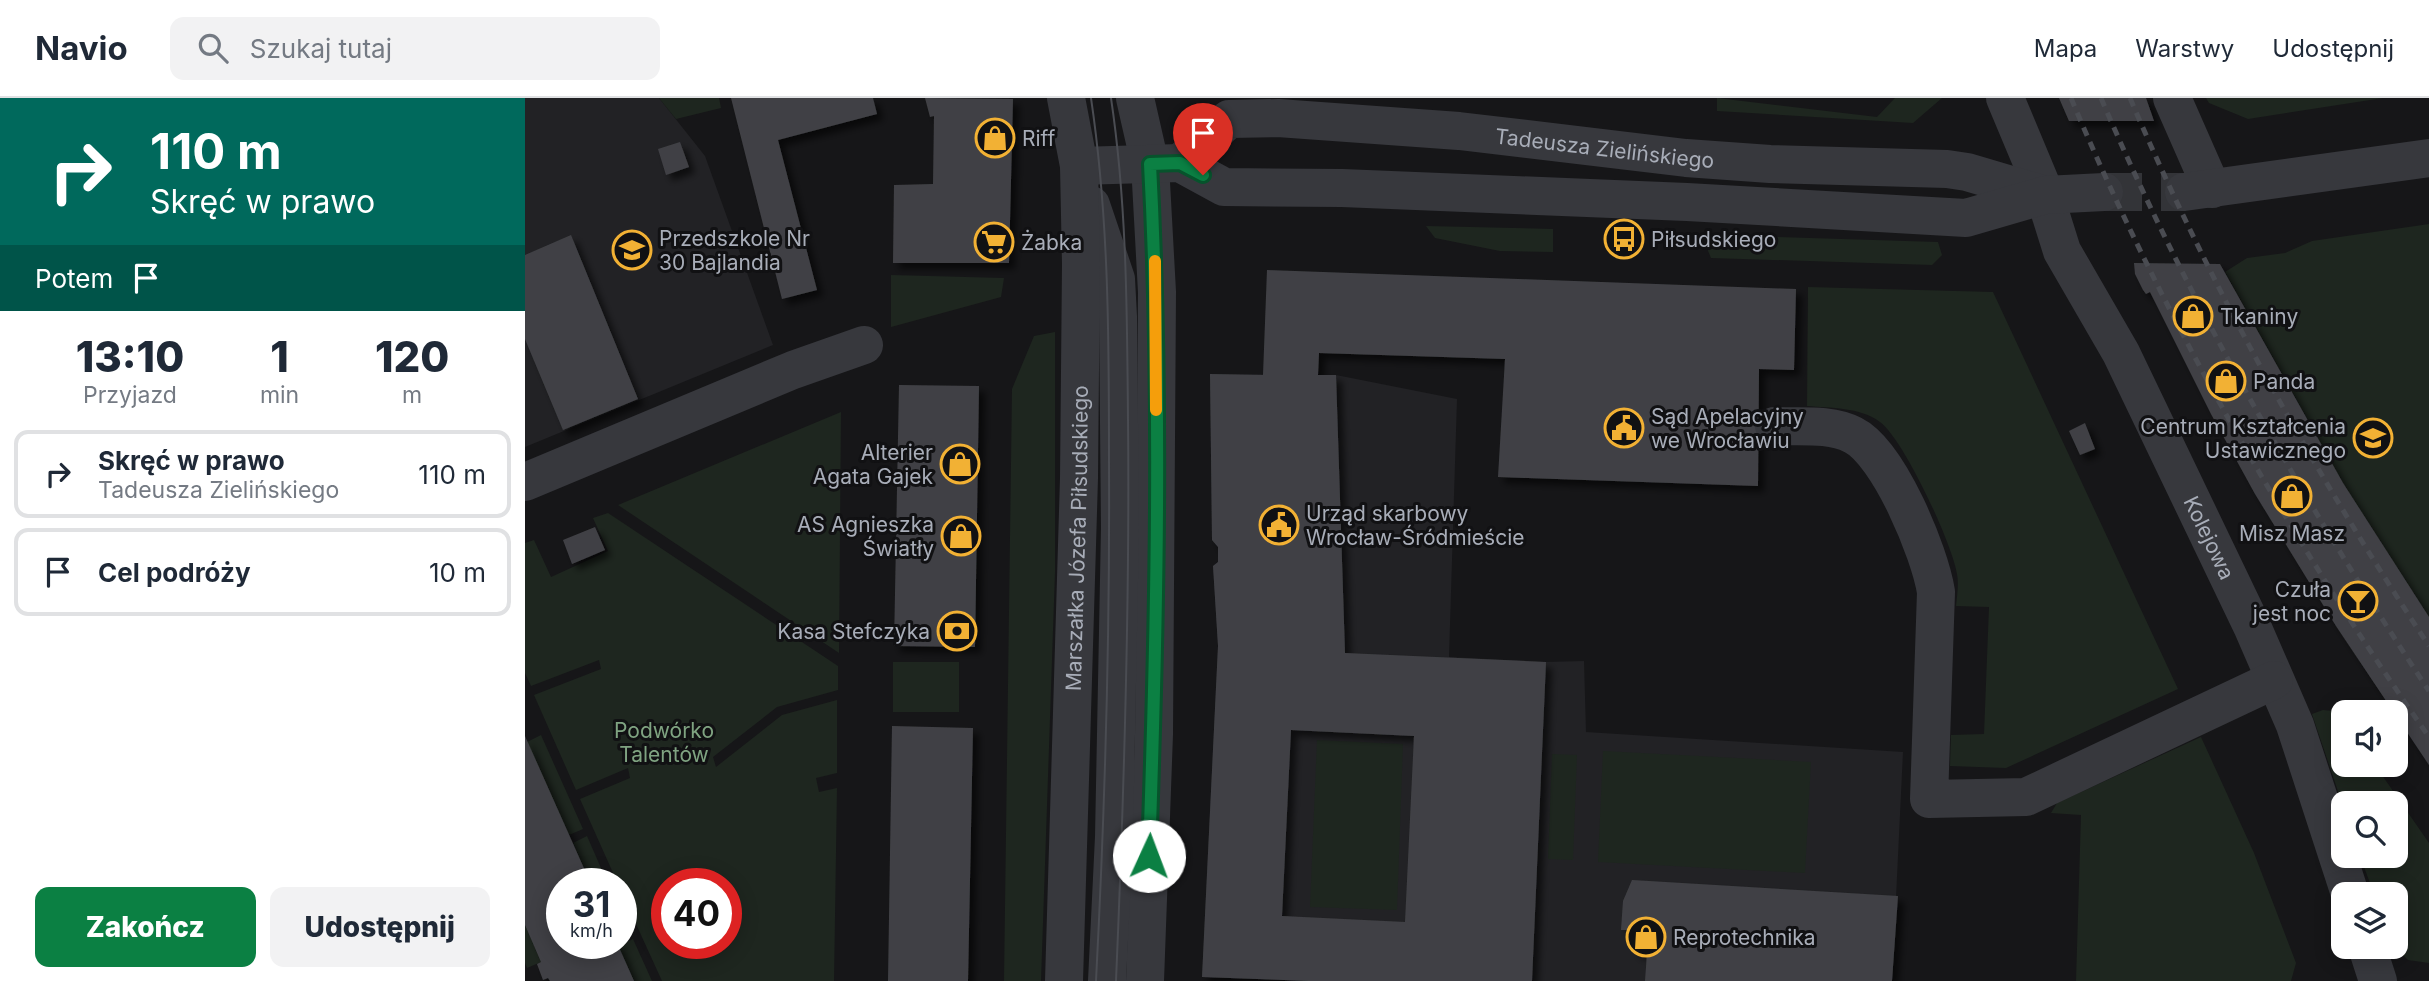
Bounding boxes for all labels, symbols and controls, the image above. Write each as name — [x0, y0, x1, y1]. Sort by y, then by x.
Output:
search box — [170, 17, 660, 80]
text: Navio — [35, 28, 128, 68]
icon: search — [194, 29, 232, 67]
text: Szukaj tutaj — [250, 33, 392, 64]
text: Mapa — [2034, 34, 2097, 63]
text: Warstwy — [2135, 34, 2234, 63]
text: Udostępnij — [2272, 34, 2394, 63]
pin — [1173, 103, 1233, 175]
icon: arrive — [1184, 114, 1222, 152]
shop icon: Riff — [974, 117, 1016, 159]
text: 110 m — [150, 122, 282, 181]
street label: Tadeusza Zielińskiego — [1494, 123, 1715, 172]
icon: right — [35, 126, 126, 217]
place label: Riff — [1022, 126, 1056, 151]
text: Skręć w prawo — [150, 182, 375, 221]
bus stop icon: Piłsudskiego — [1603, 218, 1645, 260]
supermarket icon: Żabka — [973, 221, 1015, 263]
place label: Przedszkole Nr 30 Bajlandia — [659, 226, 810, 275]
place label: Piłsudskiego — [1651, 227, 1776, 252]
school or university icon: Przedszkole Nr 30 Bajlandia — [611, 229, 653, 271]
place label: Żabka — [1021, 229, 1082, 255]
icon: arrive — [127, 259, 165, 297]
text: Potem — [35, 263, 113, 294]
shop icon: Tkaniny — [2172, 295, 2214, 337]
place label: Tkaniny — [2220, 304, 2298, 329]
text: 13:10 — [76, 331, 184, 382]
text: 1 — [270, 331, 289, 382]
text: 120 — [375, 331, 449, 382]
shop icon: Panda — [2205, 360, 2247, 402]
place label: Panda — [2253, 369, 2315, 394]
text: Przyjazd — [83, 381, 177, 409]
text: min — [260, 381, 299, 409]
text: m — [402, 381, 422, 409]
street label: Marszałka Józefa Piłsudskiego — [1060, 385, 1092, 691]
place label: Sąd Apelacyjny we Wrocławiu — [1651, 404, 1804, 453]
public building icon: Sąd Apelacyjny we Wrocławiu — [1603, 407, 1645, 449]
place label: Centrum Kształcenia Ustawicznego — [2140, 414, 2346, 463]
school or university icon: Centrum Kształcenia Ustawicznego — [2352, 417, 2394, 459]
place label: Alterier Agata Gajek — [813, 440, 933, 489]
shop icon: Alterier Agata Gajek — [939, 443, 981, 485]
text: Skręć w prawo — [98, 445, 285, 476]
icon: right — [39, 455, 77, 493]
text: 110 m — [418, 459, 486, 490]
shop icon: Misz Masz — [2271, 475, 2313, 517]
text: Tadeusza Zielińskiego — [98, 476, 339, 504]
street label: Kolejowa — [2179, 492, 2240, 583]
place label: Urząd skarbowy Wrocław-Śródmieście — [1306, 501, 1524, 550]
public building icon: Urząd skarbowy Wrocław-Śródmieście — [1258, 504, 1300, 546]
place label: AS Agnieszka Światły — [797, 512, 934, 561]
shop icon: AS Agnieszka Światły — [940, 515, 982, 557]
place label: Misz Masz — [2239, 521, 2345, 546]
icon: arrive — [39, 553, 77, 591]
text: Cel podróży — [98, 557, 251, 588]
text: 10 m — [429, 557, 486, 588]
place label: Czuła jest noc — [2252, 577, 2331, 626]
bar icon: Czuła jest noc — [2337, 580, 2379, 622]
bank icon: Kasa Stefczyka — [936, 610, 978, 652]
place label: Kasa Stefczyka — [777, 619, 930, 644]
map controls — [2331, 700, 2408, 959]
button: sound — [2331, 700, 2408, 777]
park label: Podwórko Talentów — [614, 718, 714, 767]
button: search — [2331, 791, 2408, 868]
position arrow — [1112, 819, 1186, 893]
speed limit sign: 40 — [651, 868, 742, 959]
button: layers — [2331, 882, 2408, 959]
text: 31 — [573, 883, 610, 925]
button: Zakończ — [35, 887, 256, 967]
button: Udostępnij — [270, 887, 490, 967]
shop icon: Reprotechnika — [1625, 916, 1667, 958]
text: km/h — [570, 920, 613, 941]
place label: Reprotechnika — [1673, 925, 1816, 950]

